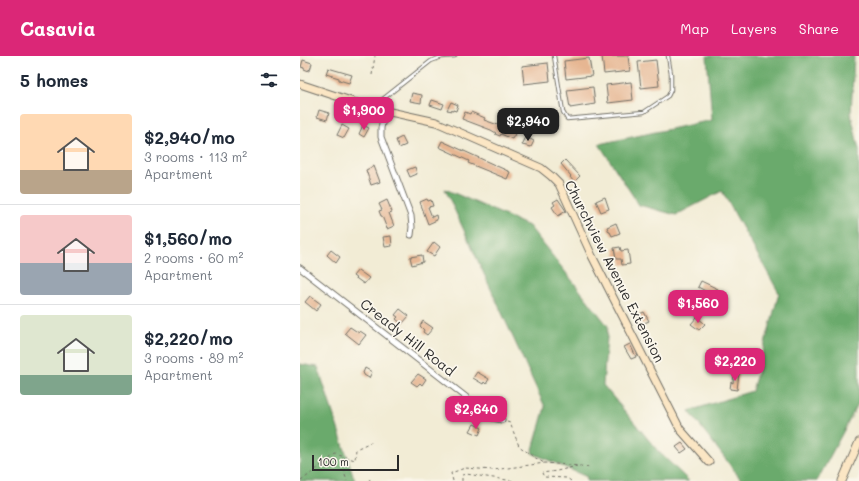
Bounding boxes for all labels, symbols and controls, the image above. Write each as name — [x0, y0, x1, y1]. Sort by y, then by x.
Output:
text: Casavia — [20, 16, 95, 41]
text: Map — [680, 19, 709, 38]
text: Layers — [731, 19, 777, 38]
text: Share — [799, 19, 839, 38]
text: 5 homes — [20, 69, 88, 91]
icon: filters — [258, 69, 280, 91]
pin: $1,900 — [331, 97, 397, 131]
text: $1,900 — [343, 101, 385, 118]
pin: $2,940 — [495, 108, 561, 142]
text: $2,940 — [506, 112, 550, 129]
text: $2,940/mo — [144, 126, 235, 148]
icon: home — [52, 130, 100, 178]
text: 3 rooms · 113 m² — [144, 148, 247, 165]
text: Apartment — [144, 165, 213, 182]
street label: Churchview Avenue Extension — [561, 177, 669, 365]
text: $1,560/mo — [144, 227, 232, 249]
icon: home — [52, 231, 100, 279]
text: 2 rooms · 60 m² — [144, 249, 243, 266]
text: Apartment — [144, 266, 213, 283]
pin: $1,560 — [665, 290, 731, 324]
street label: Cready Hill Road — [357, 294, 460, 380]
text: $1,560 — [677, 294, 719, 311]
text: $2,220/mo — [144, 327, 233, 349]
icon: home — [52, 331, 100, 379]
pin: $2,220 — [702, 348, 768, 382]
text: 3 rooms · 89 m² — [144, 349, 243, 366]
text: $2,220 — [714, 352, 756, 369]
text: Apartment — [144, 366, 213, 383]
pin: $2,640 — [443, 396, 509, 430]
text: $2,640 — [454, 400, 498, 417]
scale bar — [312, 453, 399, 472]
text: 100 m — [318, 454, 349, 469]

